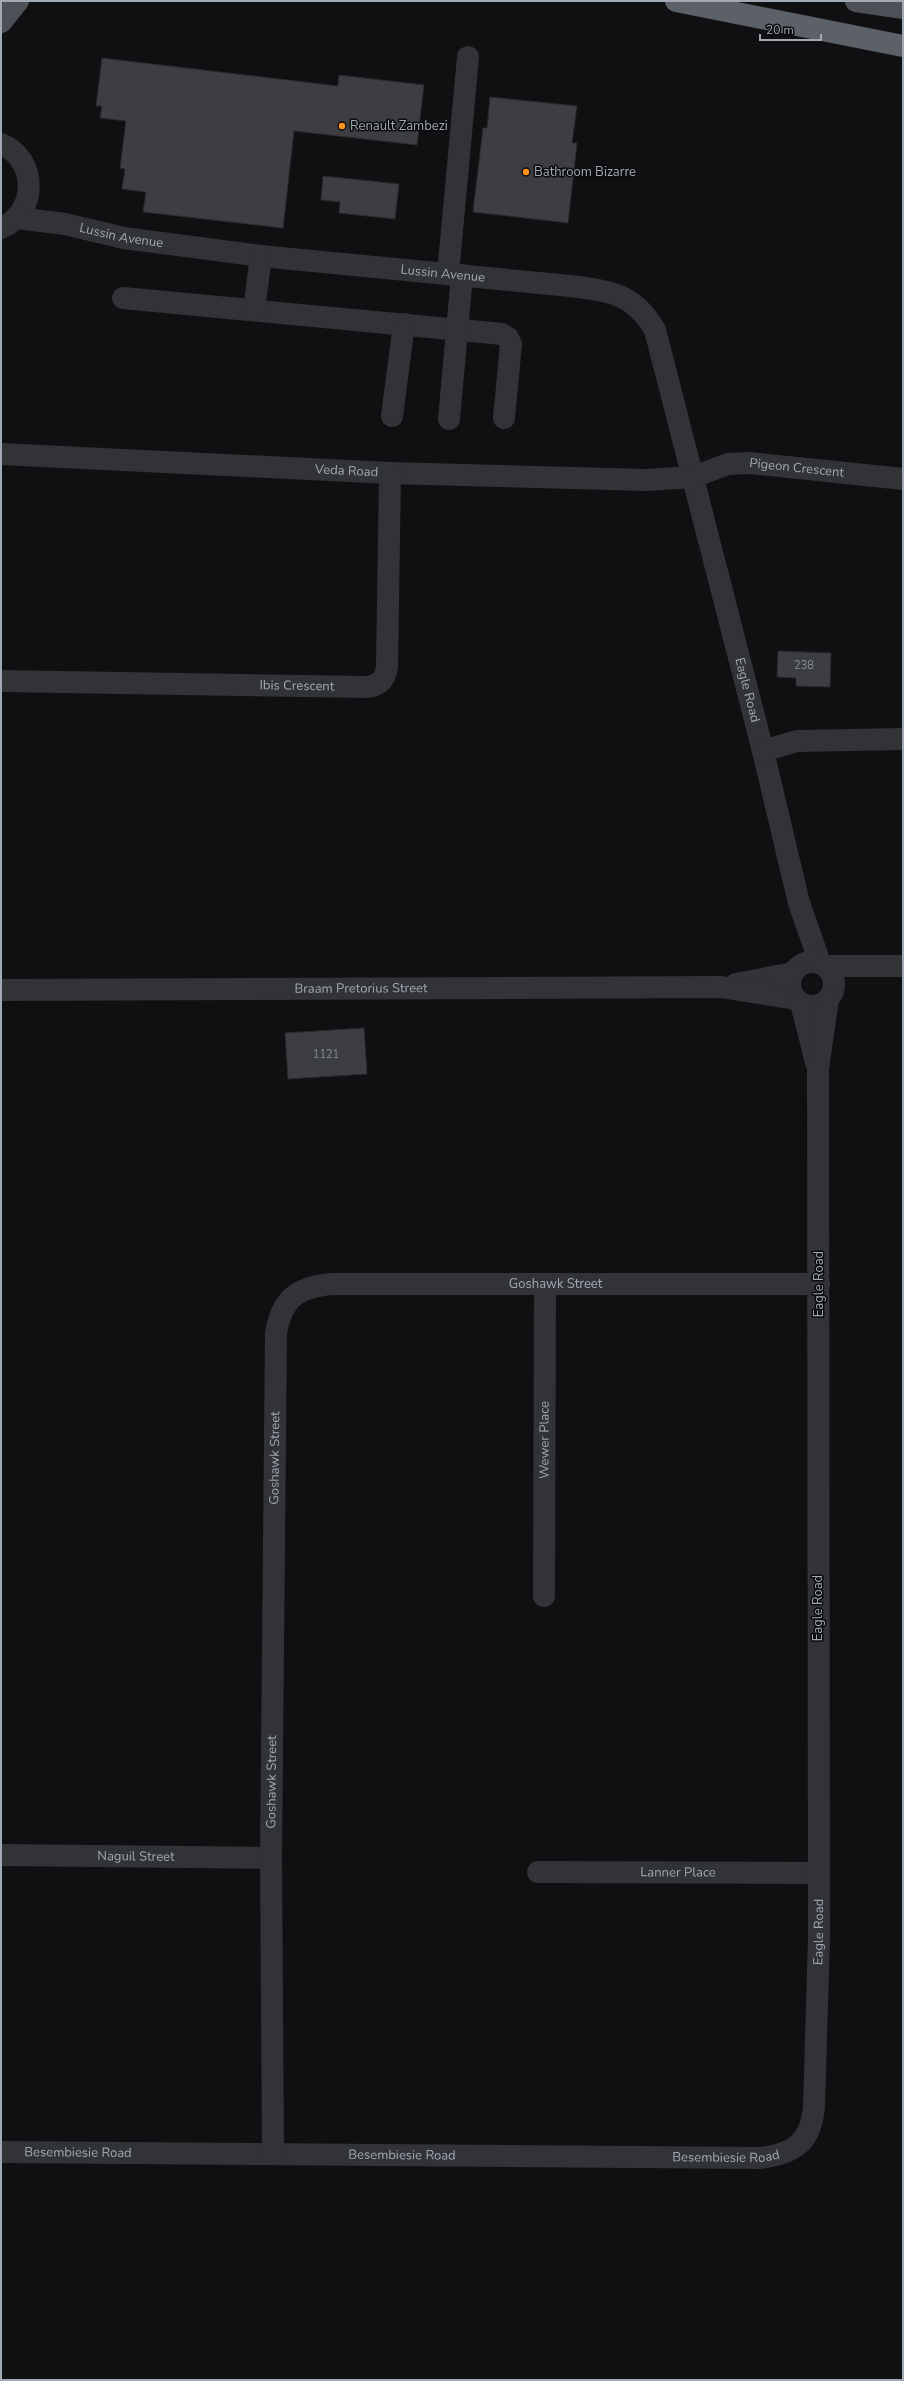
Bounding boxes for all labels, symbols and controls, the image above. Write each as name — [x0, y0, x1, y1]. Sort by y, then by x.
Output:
scale bar — [760, 16, 821, 42]
text: 20 m — [766, 22, 794, 38]
place label: Renault Zambezi — [350, 117, 448, 135]
marker: Renault Zambezi — [337, 121, 347, 131]
place label: Bathroom Bizarre — [534, 163, 636, 181]
marker: Bathroom Bizarre — [521, 167, 531, 177]
street label: Lussin Avenue — [78, 219, 164, 252]
street label: Lussin Avenue — [400, 261, 486, 287]
street label: Pigeon Crescent — [749, 454, 845, 482]
street label: Veda Road — [314, 460, 379, 481]
street label: Eagle Road — [730, 656, 764, 724]
house number: 238 — [794, 658, 814, 673]
street label: Ibis Crescent — [259, 676, 335, 695]
street label: Braam Pretorius Street — [294, 979, 428, 998]
house number: 1121 — [313, 1047, 339, 1062]
street label: Eagle Road — [810, 1251, 828, 1317]
street label: Goshawk Street — [509, 1275, 603, 1293]
street label: Wewer Place — [535, 1401, 554, 1479]
street label: Goshawk Street — [265, 1411, 284, 1505]
street label: Eagle Road — [809, 1575, 827, 1641]
street label: Goshawk Street — [262, 1735, 281, 1829]
street label: Naguil Street — [97, 1847, 175, 1866]
street label: Lanner Place — [640, 1863, 716, 1882]
street label: Eagle Road — [809, 1899, 828, 1965]
street label: Besembiesie Road — [24, 2143, 132, 2162]
street label: Besembiesie Road — [348, 2146, 456, 2165]
street label: Besembiesie Road — [672, 2146, 782, 2167]

